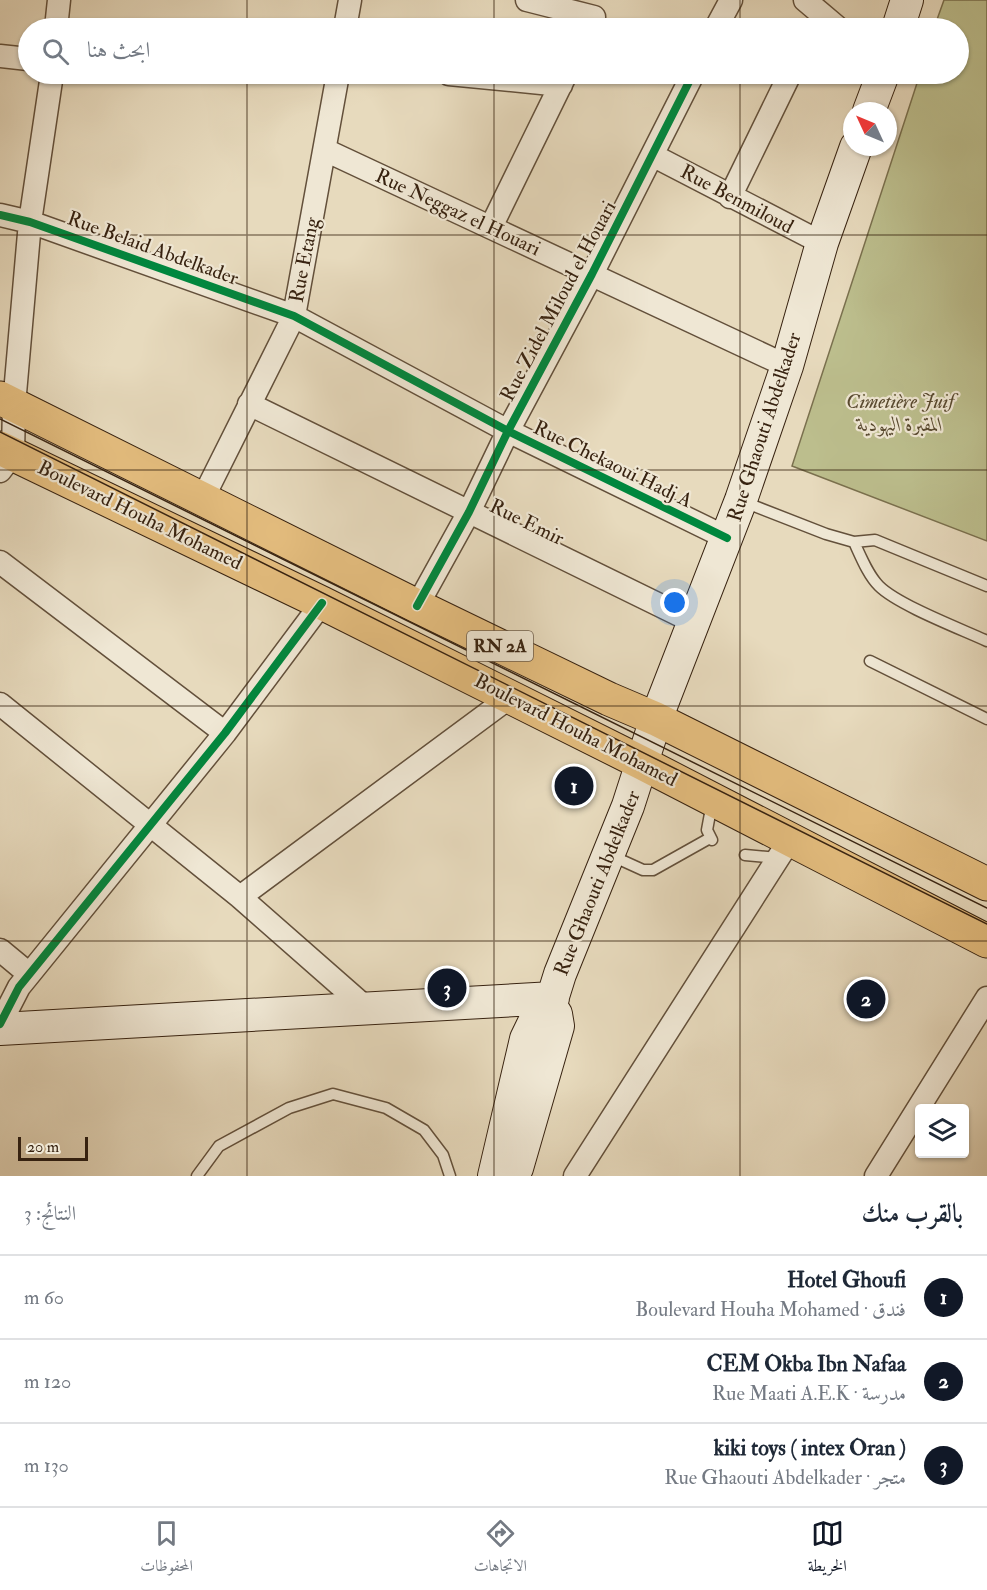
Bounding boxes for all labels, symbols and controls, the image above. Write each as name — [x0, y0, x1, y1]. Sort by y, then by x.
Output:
search box — [18, 18, 969, 84]
icon: search — [39, 35, 72, 68]
text: ابحث هنا — [87, 36, 150, 64]
north arrow — [843, 102, 897, 156]
street label: Rue Benmiloud — [676, 159, 798, 239]
street label: Rue Neggaz el Houari — [371, 163, 545, 261]
street label: Rue Zidel Miloud el Houari — [495, 197, 621, 405]
street label: Rue Belaid Abdelkader — [64, 205, 242, 291]
street label: Rue Etang — [283, 214, 325, 305]
street label: Rue Ghaouti Abdelkader — [722, 329, 807, 525]
park label: Cimetière Juif المقبرة اليهودية — [846, 389, 959, 437]
street label: Rue Chekaoui Hadj A — [529, 415, 697, 513]
street label: Boulevard Houha Mohamed — [34, 455, 247, 576]
street label: Rue Emir — [486, 493, 569, 551]
your location — [660, 588, 689, 617]
road number: RN 2A — [467, 631, 533, 661]
street label: Boulevard Houha Mohamed — [470, 668, 682, 792]
pin: 1 — [554, 764, 594, 808]
street label: Rue Ghaouti Abdelkader — [548, 786, 646, 979]
pin: 3 — [428, 966, 466, 1010]
pin: 2 — [846, 976, 886, 1022]
map controls — [915, 1104, 969, 1158]
button: layers — [915, 1104, 969, 1158]
scale bar — [18, 1134, 88, 1162]
text: 20 m — [27, 1137, 59, 1157]
text: بالقرب منك — [861, 1198, 963, 1230]
text: النتائج: 3 — [24, 1201, 76, 1226]
text: Hotel Ghoufi — [787, 1266, 906, 1294]
text: 60 m — [24, 1285, 64, 1310]
text: 1 — [940, 1285, 947, 1310]
text: فندق · Boulevard Houha Mohamed — [635, 1297, 906, 1322]
text: CEM Okba Ibn Nafaa — [706, 1350, 906, 1378]
text: 120 m — [24, 1369, 71, 1394]
text: 2 — [938, 1369, 949, 1394]
text: مدرسة · Rue Maati A.E.K — [712, 1381, 906, 1406]
text: kiki toys ( intex Oran ) — [714, 1434, 906, 1462]
text: 130 m — [24, 1453, 69, 1478]
text: 3 — [940, 1453, 947, 1478]
text: متجر · Rue Ghaouti Abdelkader — [664, 1465, 906, 1490]
tab: المحفوظات — [140, 1517, 193, 1581]
tab: الاتجاهات — [474, 1517, 527, 1581]
tab: الخريطة — [808, 1517, 847, 1581]

